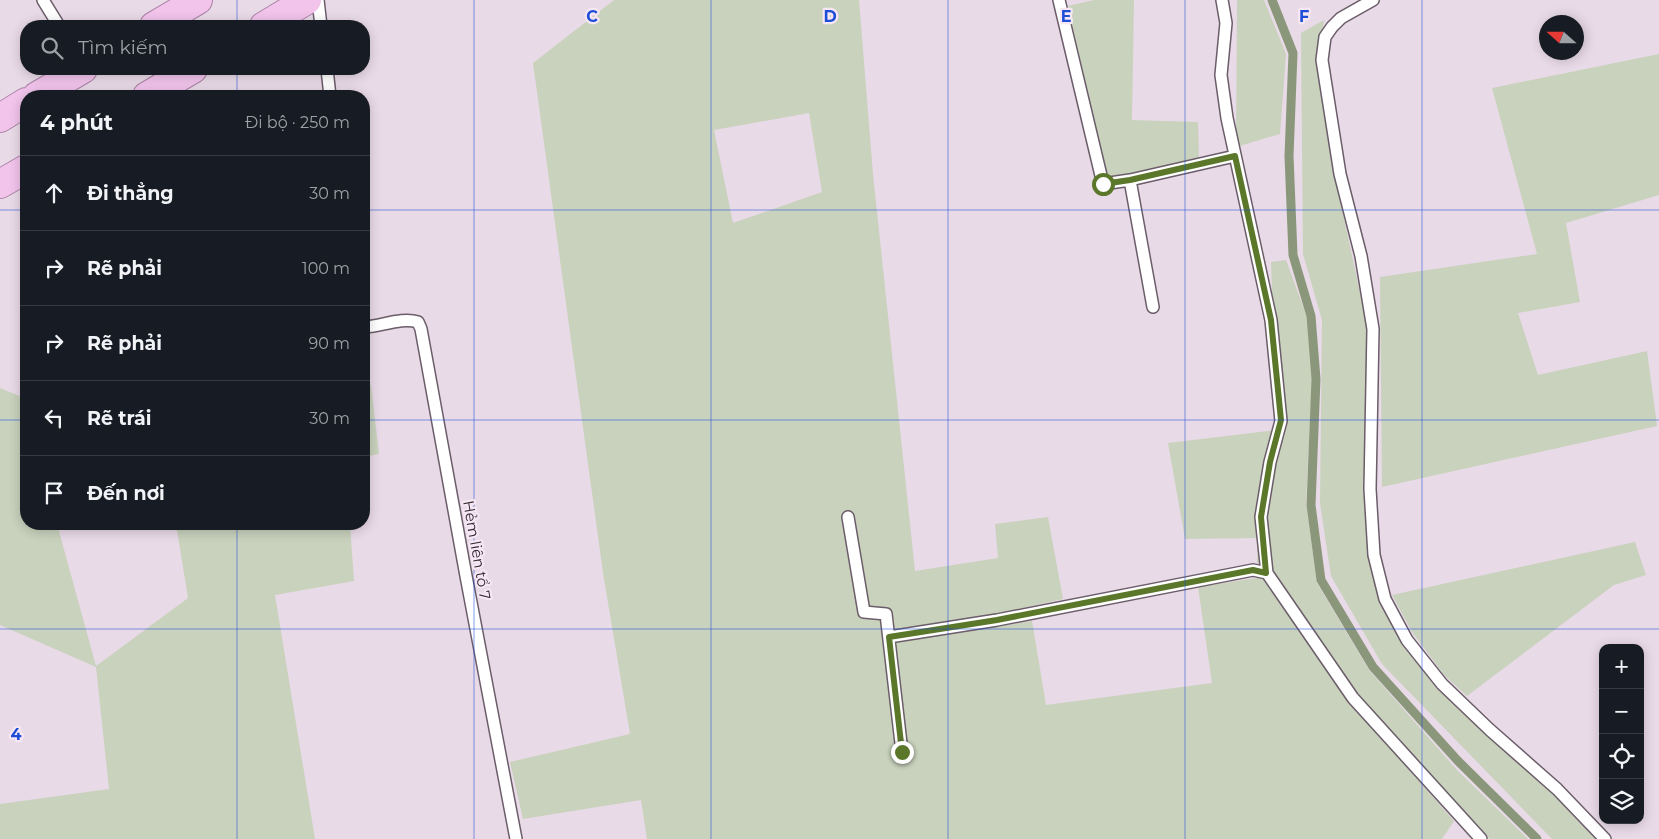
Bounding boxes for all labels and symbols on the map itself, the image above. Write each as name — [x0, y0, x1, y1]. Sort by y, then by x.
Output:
text: C — [586, 7, 598, 26]
text: D — [823, 7, 837, 26]
text: E — [1061, 7, 1071, 26]
text: F — [1299, 7, 1309, 26]
north arrow — [1539, 15, 1584, 60]
route start — [1092, 173, 1115, 196]
street label: Hẻm liên tổ 7 — [459, 499, 495, 601]
text: 4 — [10, 725, 22, 744]
route end — [891, 741, 914, 764]

